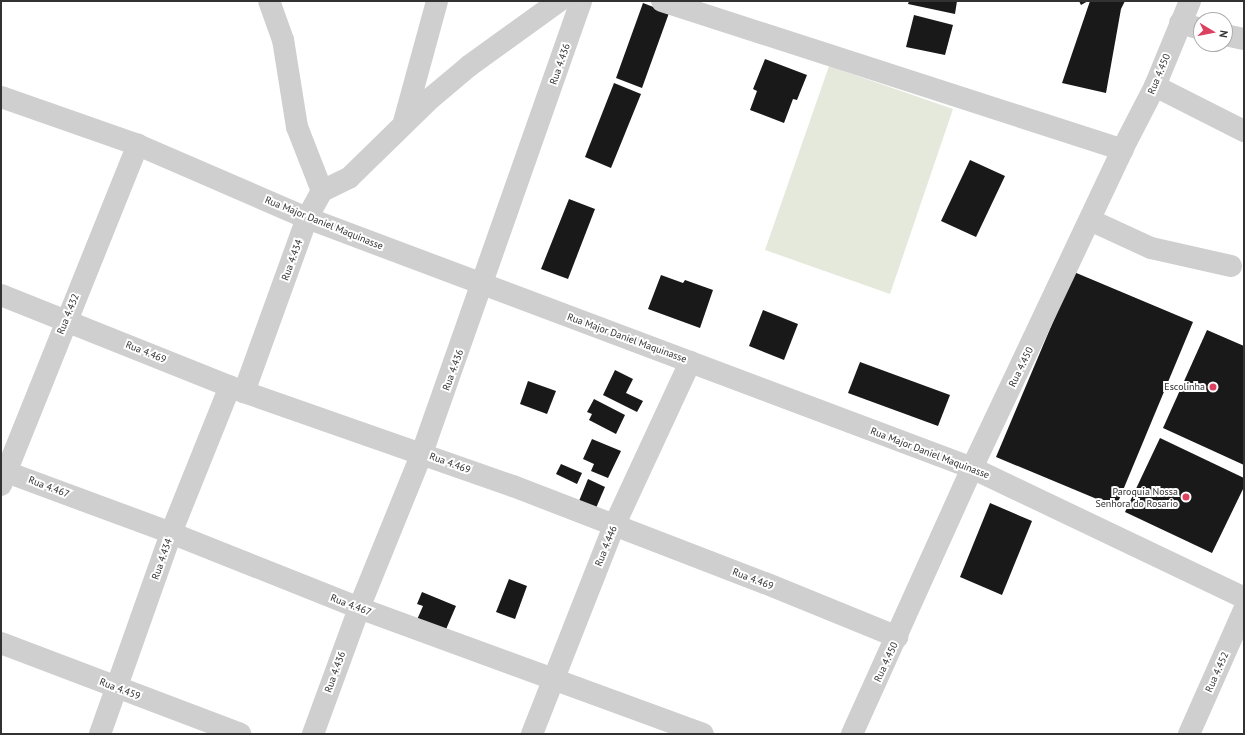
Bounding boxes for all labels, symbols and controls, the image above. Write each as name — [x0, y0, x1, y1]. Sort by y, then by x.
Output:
north arrow — [1193, 12, 1233, 52]
text: N — [1216, 29, 1231, 39]
street label: Rua 4.436 — [547, 42, 573, 86]
street label: Rua 4.450 — [1145, 52, 1173, 96]
street label: Rua Major Daniel Maquinasse — [263, 194, 385, 252]
street label: Rua 4.434 — [279, 238, 305, 282]
street label: Rua 4.432 — [54, 292, 82, 336]
street label: Rua Major Daniel Maquinasse — [566, 311, 688, 365]
street label: Rua 4.469 — [124, 338, 168, 366]
street label: Rua 4.450 — [1006, 345, 1036, 389]
street label: Rua 4.436 — [440, 348, 466, 392]
place label: Escolinha — [1164, 381, 1205, 393]
marker: Escolinha — [1208, 382, 1218, 392]
street label: Rua Major Daniel Maquinasse — [869, 425, 991, 481]
street label: Rua 4.469 — [428, 450, 472, 476]
street label: Rua 4.467 — [27, 474, 71, 500]
place label: Paroquia Nossa Senhora do Rosario — [1095, 485, 1178, 508]
marker: Paroquia Nossa Senhora do Rosario — [1181, 492, 1191, 502]
street label: Rua 4.446 — [592, 524, 620, 568]
street label: Rua 4.434 — [149, 537, 175, 581]
street label: Rua 4.469 — [731, 566, 775, 592]
street label: Rua 4.467 — [329, 592, 373, 618]
street label: Rua 4.450 — [872, 640, 900, 684]
street label: Rua 4.436 — [322, 650, 348, 694]
street label: Rua 4.452 — [1203, 650, 1231, 694]
street label: Rua 4.459 — [98, 676, 142, 702]

